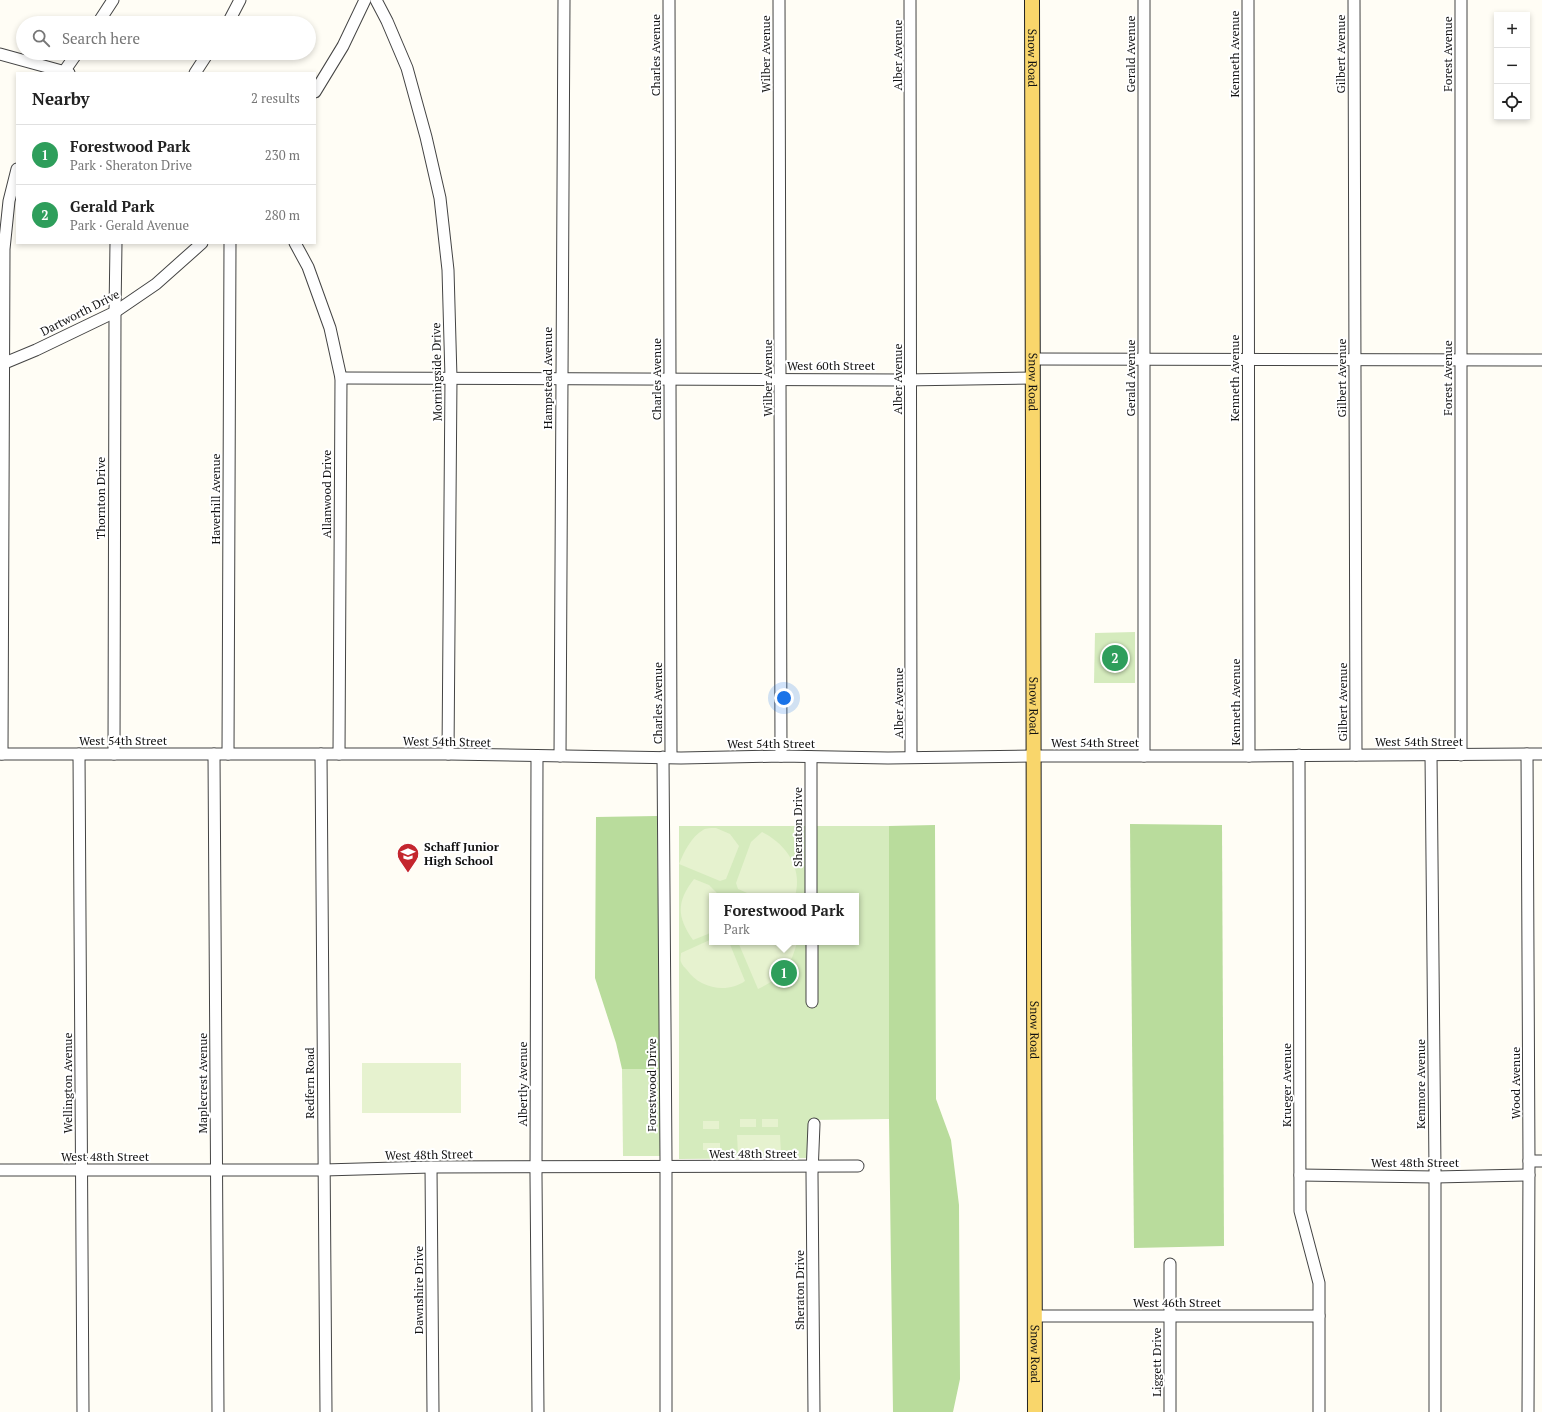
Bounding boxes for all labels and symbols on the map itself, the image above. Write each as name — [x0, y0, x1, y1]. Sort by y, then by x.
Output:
street label: Kenneth Avenue — [1227, 11, 1242, 97]
street label: Charles Avenue — [648, 14, 663, 96]
street label: Gilbert Avenue — [1333, 14, 1348, 94]
street label: Wilber Avenue — [758, 15, 773, 93]
street label: Gerald Avenue — [1123, 15, 1138, 93]
street label: Forest Avenue — [1440, 16, 1455, 92]
street label: Alber Avenue — [890, 20, 905, 90]
street label: Snow Road — [1025, 29, 1040, 88]
street label: Dartworth Drive — [38, 286, 122, 339]
street label: Morningside Drive — [428, 322, 445, 422]
street label: Hampstead Avenue — [540, 327, 555, 429]
street label: Kenneth Avenue — [1227, 335, 1242, 421]
street label: Charles Avenue — [649, 338, 664, 420]
street label: Gilbert Avenue — [1334, 338, 1349, 418]
street label: Wilber Avenue — [760, 339, 775, 417]
street label: Gerald Avenue — [1123, 339, 1138, 417]
street label: Forest Avenue — [1440, 340, 1455, 416]
street label: Alber Avenue — [890, 344, 905, 414]
street label: Snow Road — [1026, 353, 1041, 412]
street label: West 60th Street — [787, 358, 876, 373]
street label: Allanwood Drive — [319, 450, 334, 538]
street label: Haverhill Avenue — [208, 453, 223, 545]
street label: Thornton Drive — [93, 457, 108, 539]
pin: 2 — [1102, 643, 1128, 673]
street label: Kenneth Avenue — [1228, 659, 1243, 745]
street label: Charles Avenue — [650, 662, 665, 744]
street label: Gilbert Avenue — [1335, 662, 1350, 742]
street label: Alber Avenue — [891, 668, 906, 738]
street label: Snow Road — [1026, 677, 1042, 736]
your location — [774, 688, 794, 708]
street label: West 54th Street — [79, 733, 168, 748]
street label: West 54th Street — [403, 733, 492, 750]
street label: West 54th Street — [1375, 734, 1464, 749]
street label: West 54th Street — [1051, 735, 1140, 750]
street label: West 54th Street — [727, 736, 816, 751]
street label: Sheraton Drive — [790, 787, 805, 867]
place label: Schaff Junior High School — [424, 839, 500, 868]
school or university icon: Schaff Junior High School — [395, 841, 421, 874]
pin: 1 — [771, 958, 797, 988]
street label: Snow Road — [1027, 1001, 1042, 1060]
street label: Wellington Avenue — [60, 1033, 75, 1133]
street label: Maplecrest Avenue — [195, 1033, 210, 1133]
street label: Forestwood Drive — [644, 1038, 659, 1132]
street label: Kenmore Avenue — [1413, 1039, 1428, 1129]
street label: Albertly Avenue — [515, 1041, 530, 1127]
street label: Krueger Avenue — [1279, 1043, 1294, 1127]
street label: Redfern Road — [302, 1047, 317, 1119]
street label: Wood Avenue — [1508, 1047, 1523, 1119]
street label: West 48th Street — [385, 1146, 474, 1163]
street label: West 48th Street — [709, 1146, 798, 1161]
street label: West 48th Street — [61, 1149, 150, 1164]
street label: West 48th Street — [1371, 1155, 1460, 1170]
street label: Dawnshire Drive — [411, 1246, 426, 1334]
street label: Sheraton Drive — [792, 1250, 807, 1330]
street label: West 46th Street — [1133, 1295, 1222, 1310]
street label: Snow Road — [1028, 1325, 1043, 1384]
street label: Liggett Drive — [1149, 1327, 1164, 1397]

